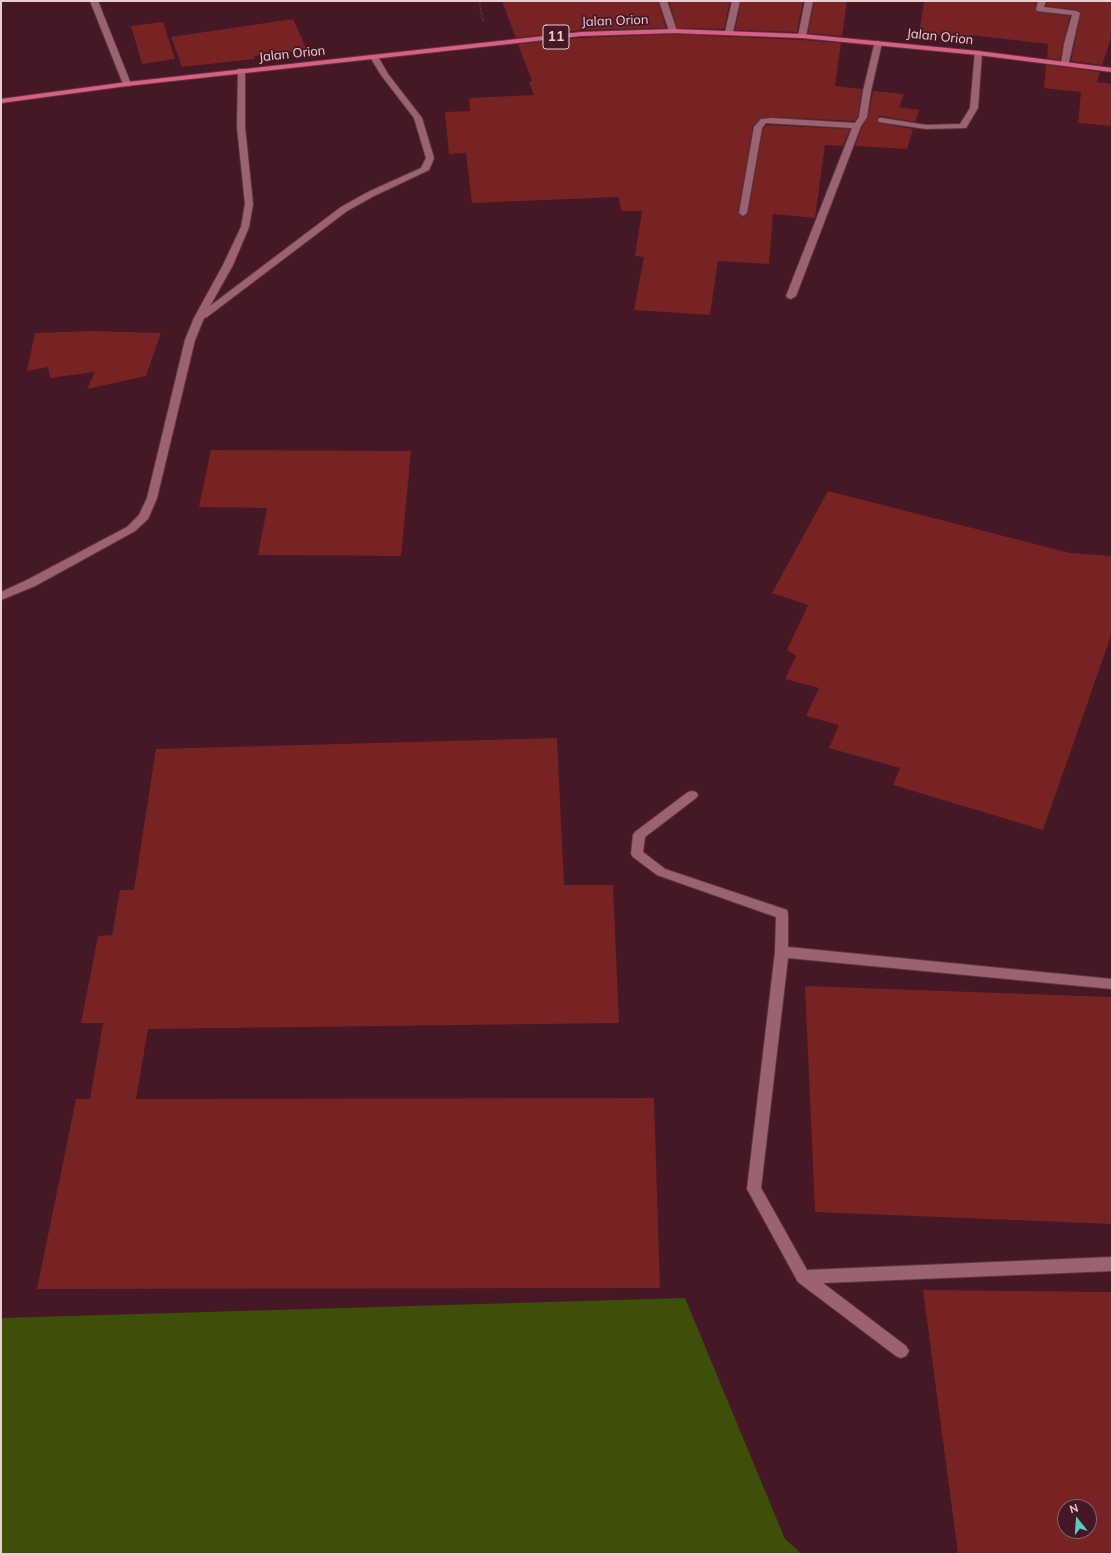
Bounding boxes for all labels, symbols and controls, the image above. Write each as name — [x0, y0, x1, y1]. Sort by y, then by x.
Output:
street label: Jalan Orion — [581, 12, 649, 30]
road number: 11 — [543, 25, 569, 49]
street label: Jalan Orion — [906, 26, 974, 48]
street label: Jalan Orion — [258, 43, 326, 65]
north arrow — [1057, 1499, 1097, 1539]
text: N — [1068, 1501, 1080, 1516]

